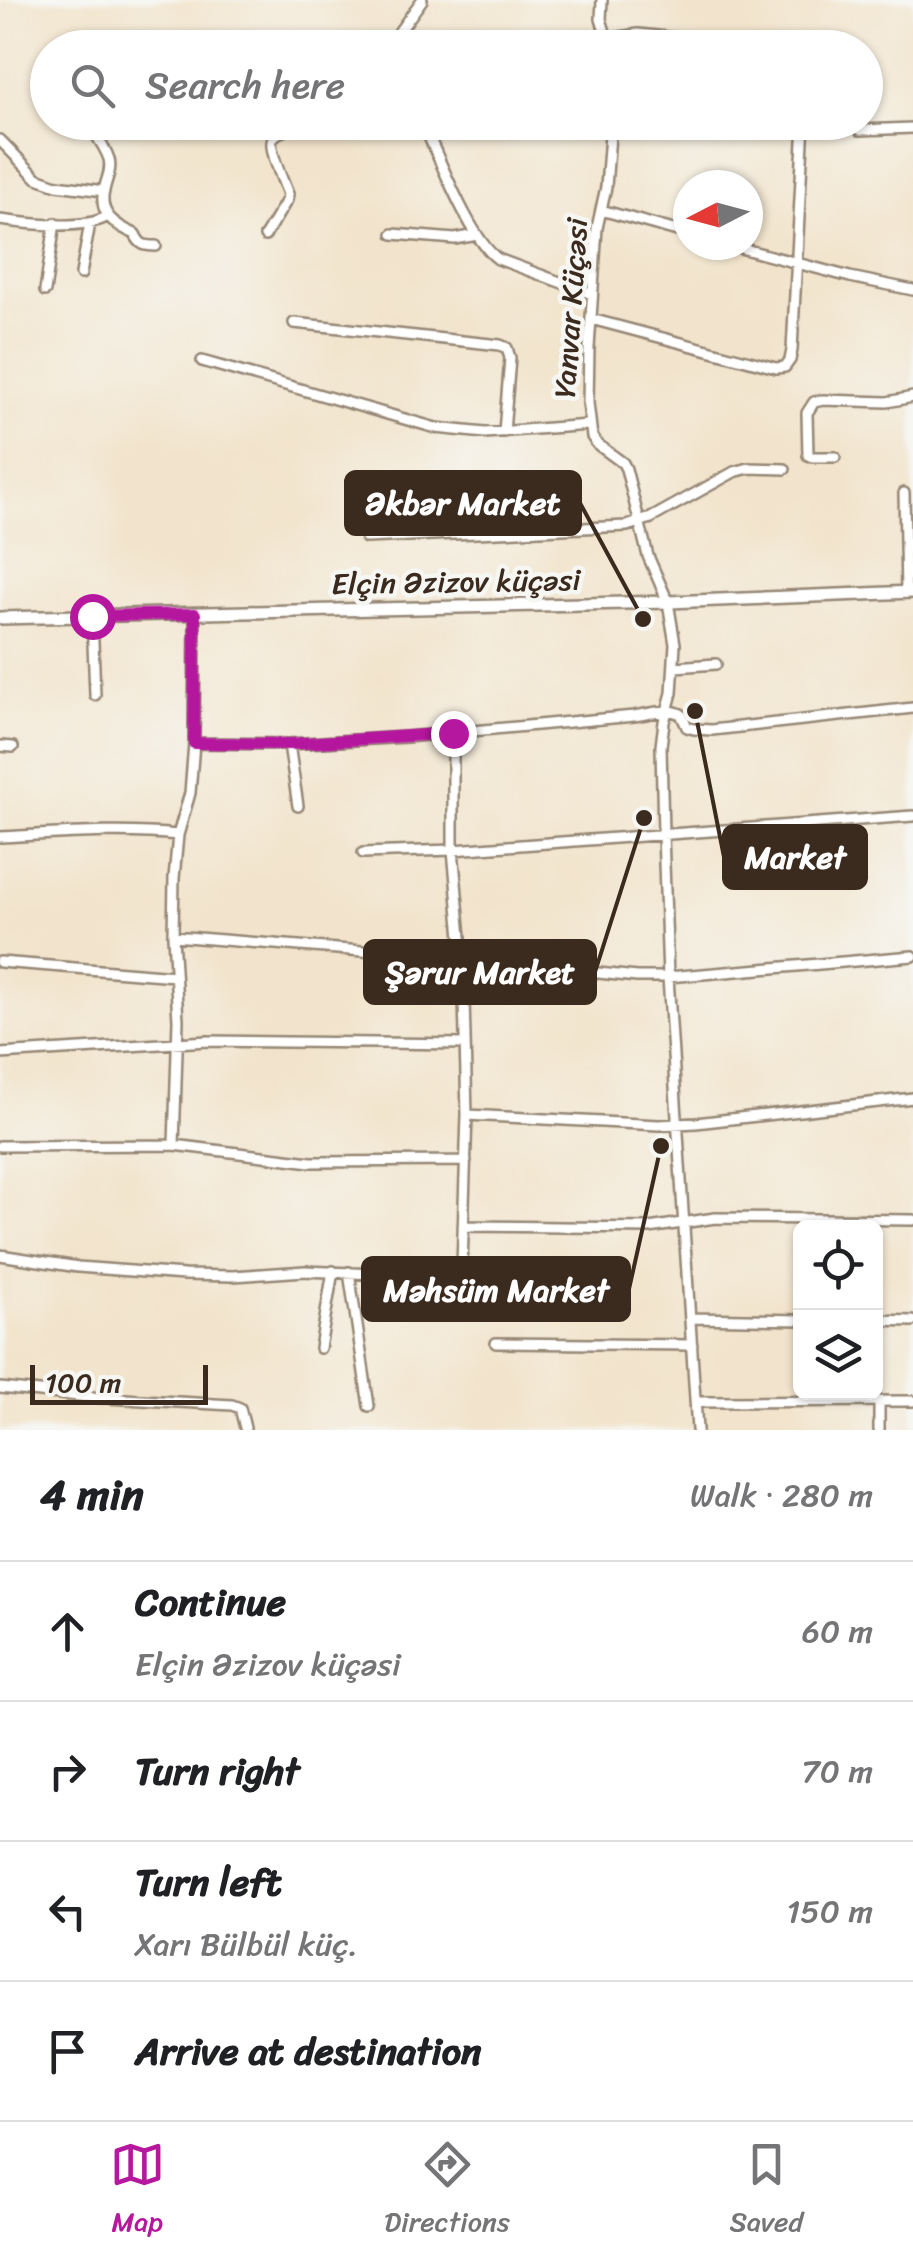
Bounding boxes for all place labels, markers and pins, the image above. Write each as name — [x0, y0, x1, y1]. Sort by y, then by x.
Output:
callout: Əkbər Market — [346, 472, 580, 534]
callout: Market — [724, 826, 866, 888]
callout: Şərur Market — [365, 941, 595, 1003]
callout: Məhsüm Market — [363, 1258, 629, 1320]

